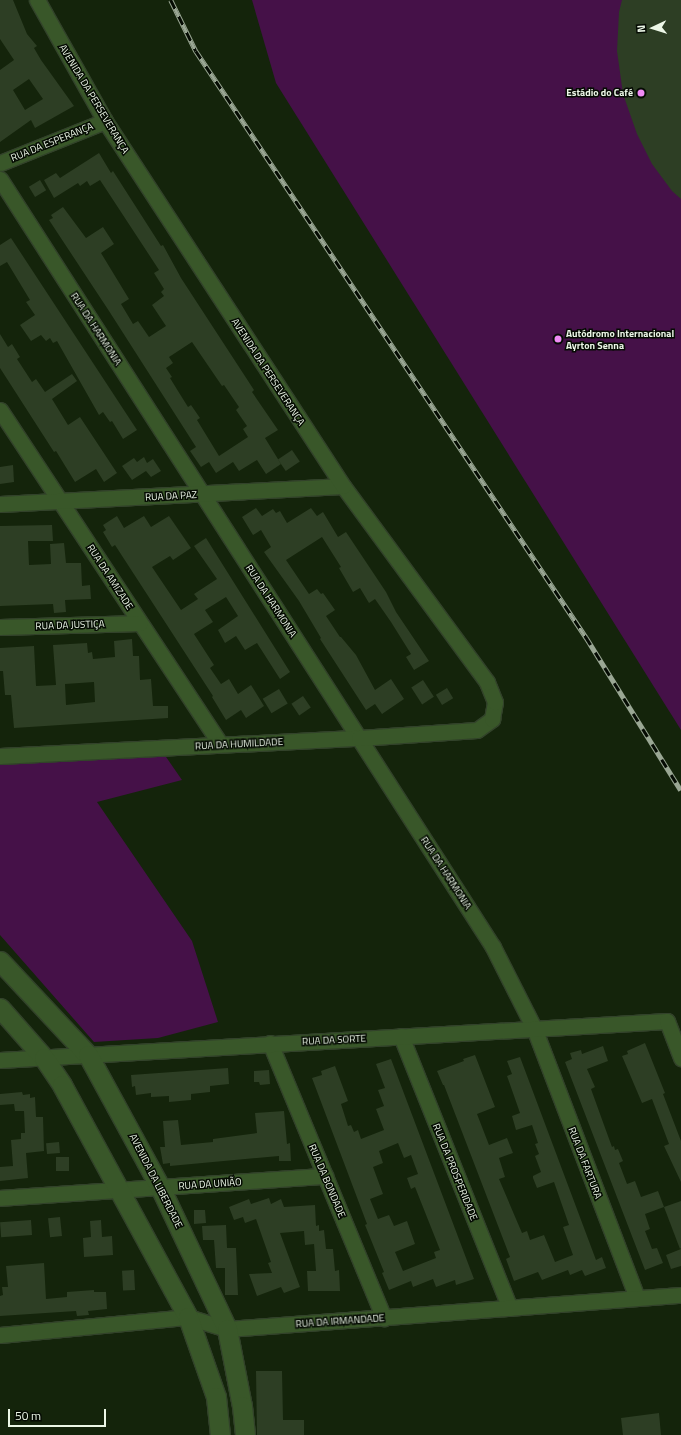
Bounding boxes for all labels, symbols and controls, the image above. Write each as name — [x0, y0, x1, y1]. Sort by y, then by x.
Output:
north arrow — [633, 8, 673, 48]
text: N — [633, 24, 649, 33]
street label: AVENIDA DA PERSEVERANÇA — [57, 42, 131, 156]
place label: Estádio do Café — [566, 87, 633, 99]
marker: Estádio do Café — [636, 88, 646, 98]
street label: RUA DA ESPERANÇA — [9, 120, 95, 164]
street label: RUA DA HARMONIA — [68, 290, 124, 368]
street label: AVENIDA DA PERSEVERANÇA — [229, 316, 307, 428]
place label: Autódromo Internacional Ayrton Senna — [566, 327, 674, 350]
marker: Autódromo Internacional Ayrton Senna — [553, 334, 563, 344]
street label: RUA DA PAZ — [145, 489, 197, 503]
street label: RUA DA AMIZADE — [84, 542, 136, 612]
street label: RUA DA HARMONIA — [243, 562, 299, 640]
street label: RUA DA JUSTIÇA — [35, 618, 105, 632]
street label: RUA DA HUMILDADE — [195, 736, 283, 752]
street label: RUA DA HARMONIA — [418, 834, 474, 912]
street label: RUA DA SORTE — [302, 1032, 366, 1048]
street label: RUA DA PROSPERIDADE — [430, 1122, 480, 1222]
street label: RUA DA FARTURA — [566, 1125, 604, 1201]
street label: AVENIDA DA LIBERDADE — [127, 1132, 185, 1230]
street label: RUA DA BONDADE — [306, 1142, 348, 1220]
street label: RUA DA UNIÃO — [178, 1176, 242, 1192]
street label: RUA DA IRMANDADE — [295, 1312, 385, 1330]
scale bar — [10, 1401, 108, 1427]
text: 50 m — [15, 1406, 41, 1425]

